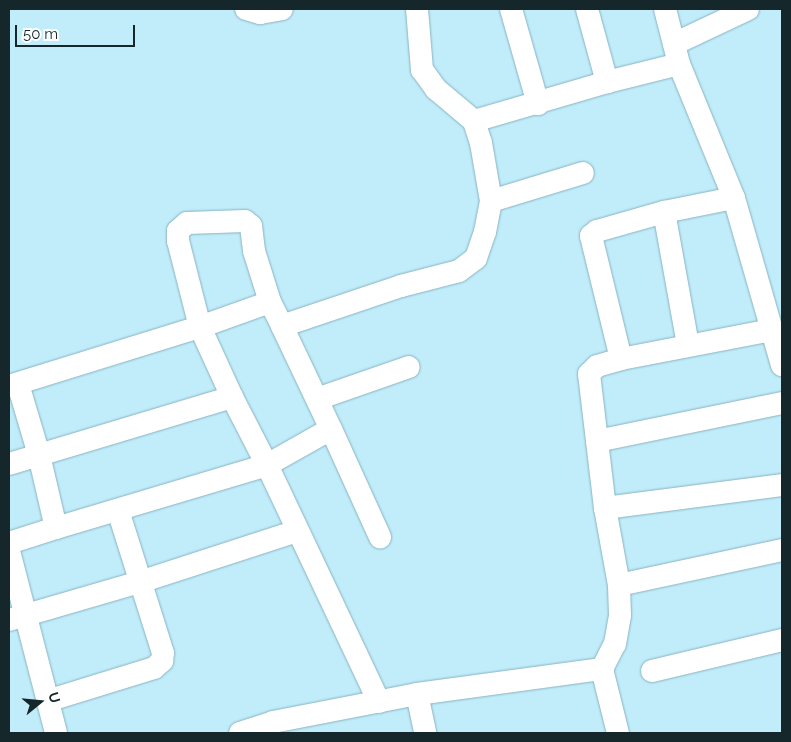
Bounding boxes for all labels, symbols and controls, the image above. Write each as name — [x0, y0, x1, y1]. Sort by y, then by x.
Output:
scale bar — [18, 15, 138, 47]
text: 50 m — [23, 25, 58, 43]
north arrow — [15, 677, 65, 727]
text: U — [45, 690, 64, 705]

